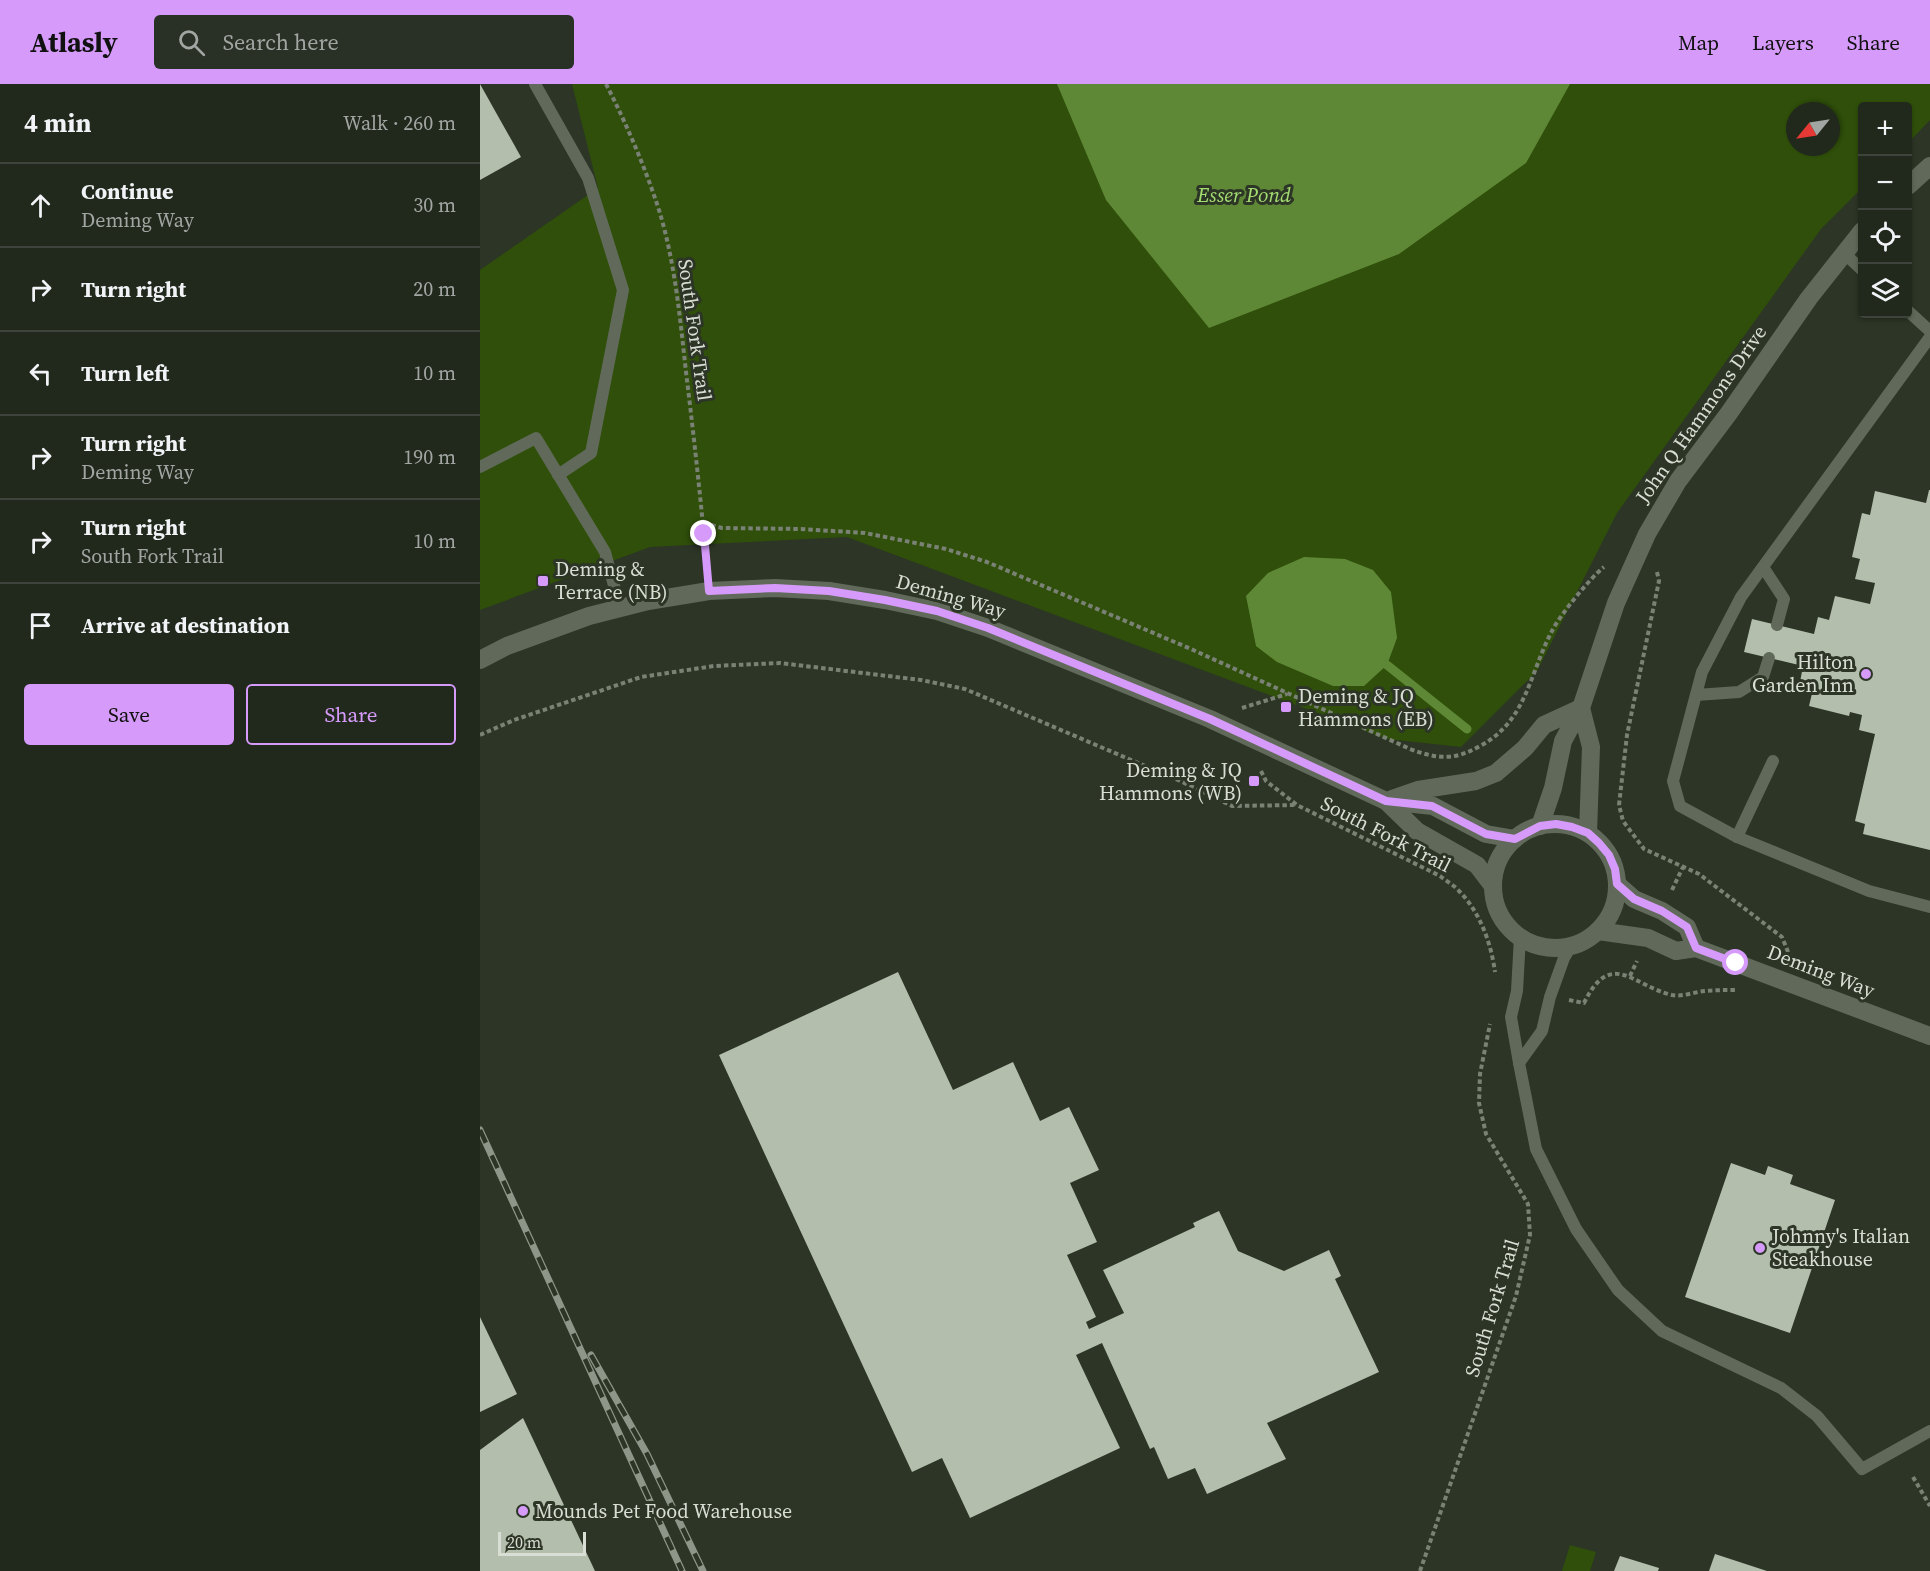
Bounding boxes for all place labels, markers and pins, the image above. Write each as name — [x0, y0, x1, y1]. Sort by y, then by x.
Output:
place label: Deming & Terrace (NB) — [555, 555, 668, 606]
marker: Deming & Terrace (NB) — [536, 574, 550, 588]
place label: Hilton Garden Inn — [1752, 648, 1854, 699]
marker: Hilton Garden Inn — [1859, 667, 1873, 681]
place label: Deming & JQ Hammons (EB) — [1298, 682, 1434, 733]
marker: Deming & JQ Hammons (EB) — [1279, 700, 1293, 714]
place label: Deming & JQ Hammons (WB) — [1099, 756, 1242, 807]
marker: Deming & JQ Hammons (WB) — [1247, 774, 1261, 788]
place label: Johnny's Italian Steakhouse — [1771, 1222, 1910, 1273]
marker: Johnny's Italian Steakhouse — [1753, 1241, 1767, 1255]
place label: Mounds Pet Food Warehouse — [535, 1497, 792, 1525]
marker: Mounds Pet Food Warehouse — [516, 1504, 530, 1518]

